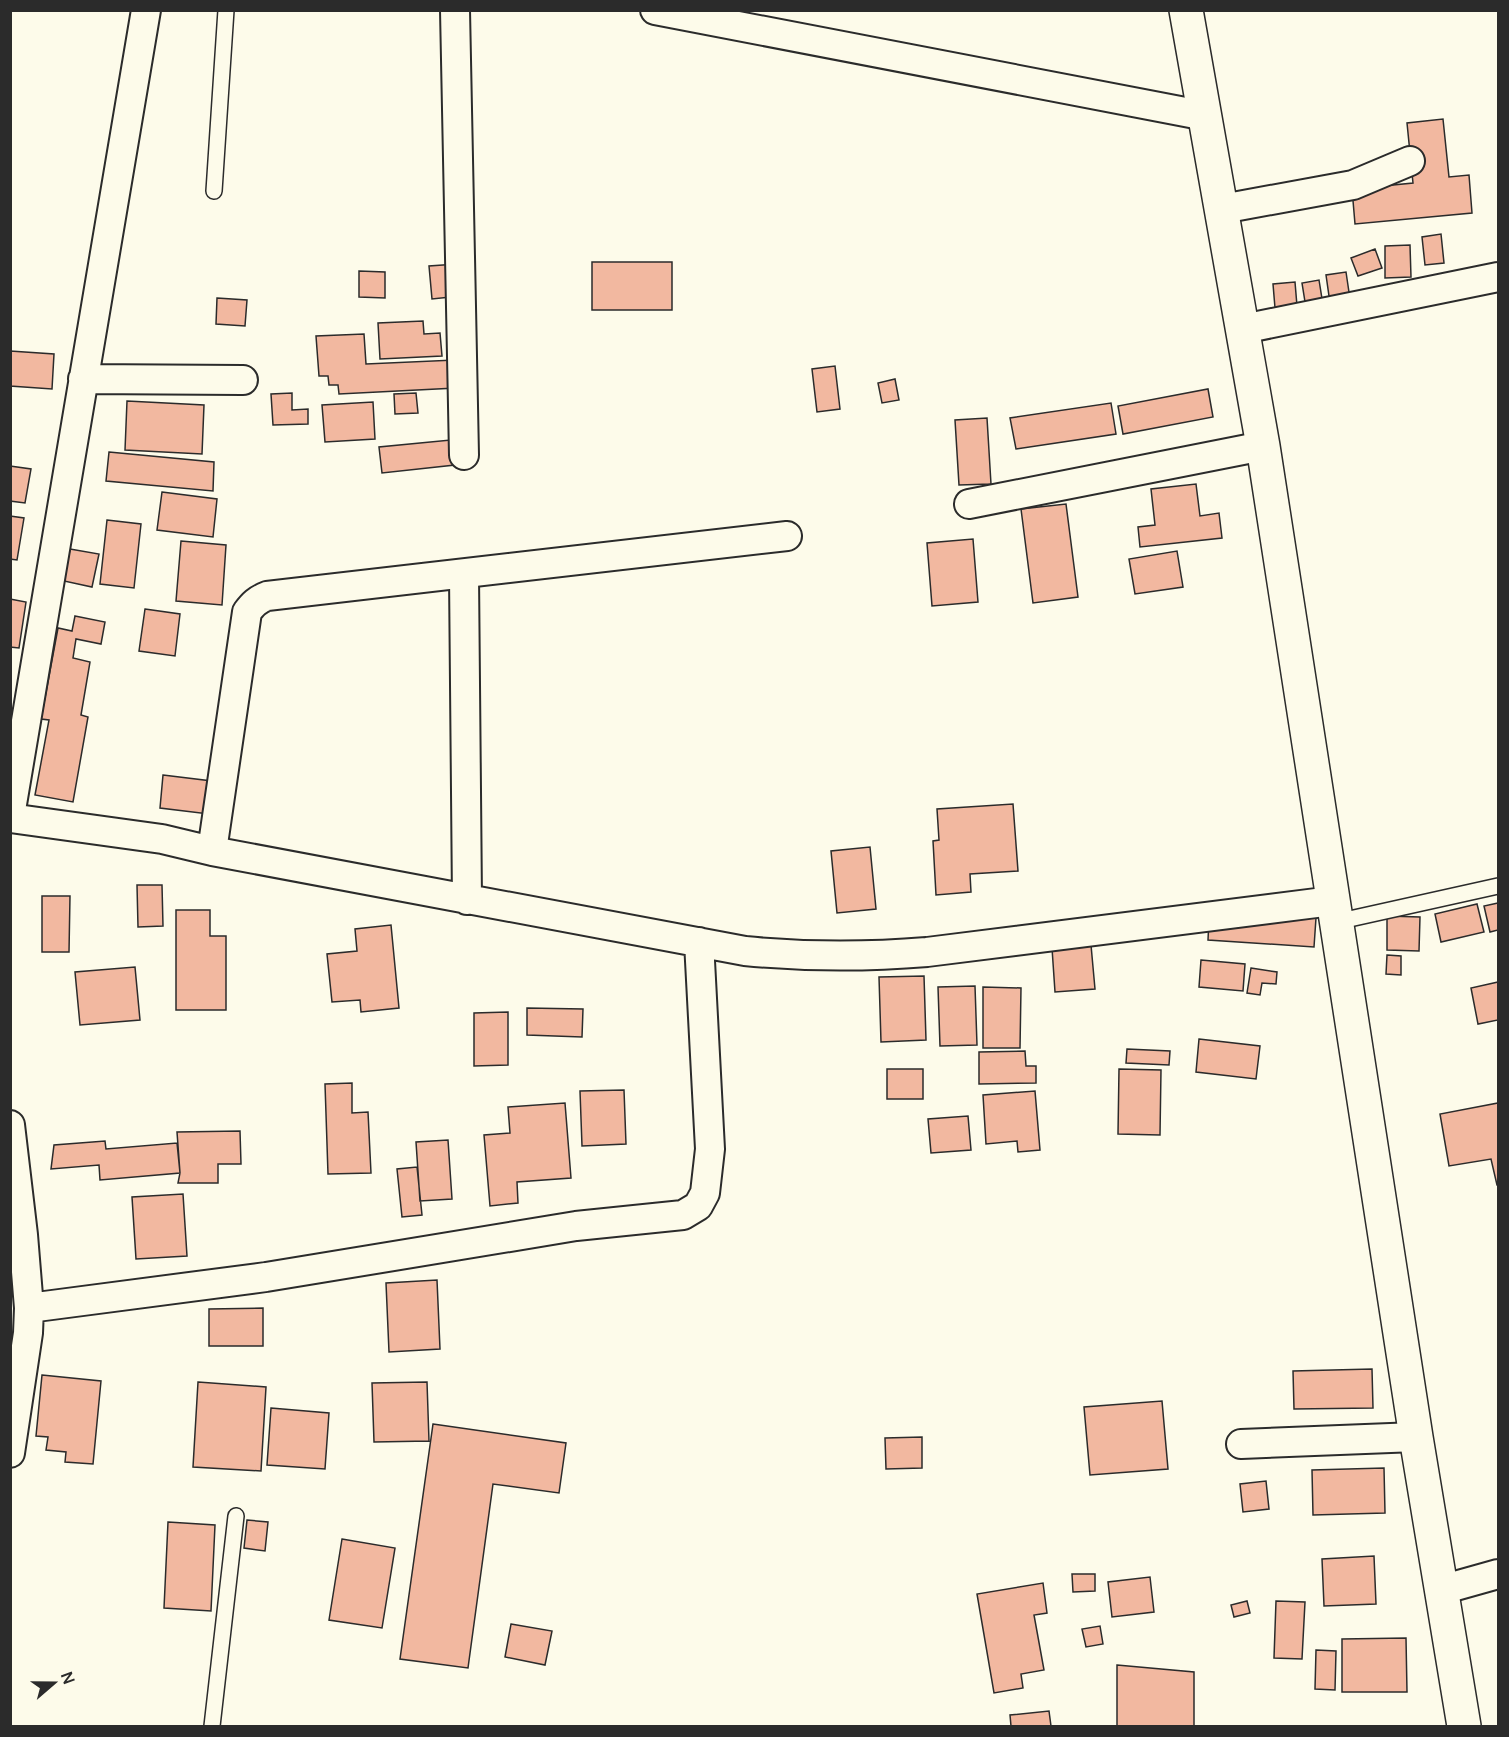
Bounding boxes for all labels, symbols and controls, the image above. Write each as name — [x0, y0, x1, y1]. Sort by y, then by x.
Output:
north arrow — [24, 1653, 84, 1713]
text: N — [56, 1669, 80, 1687]

